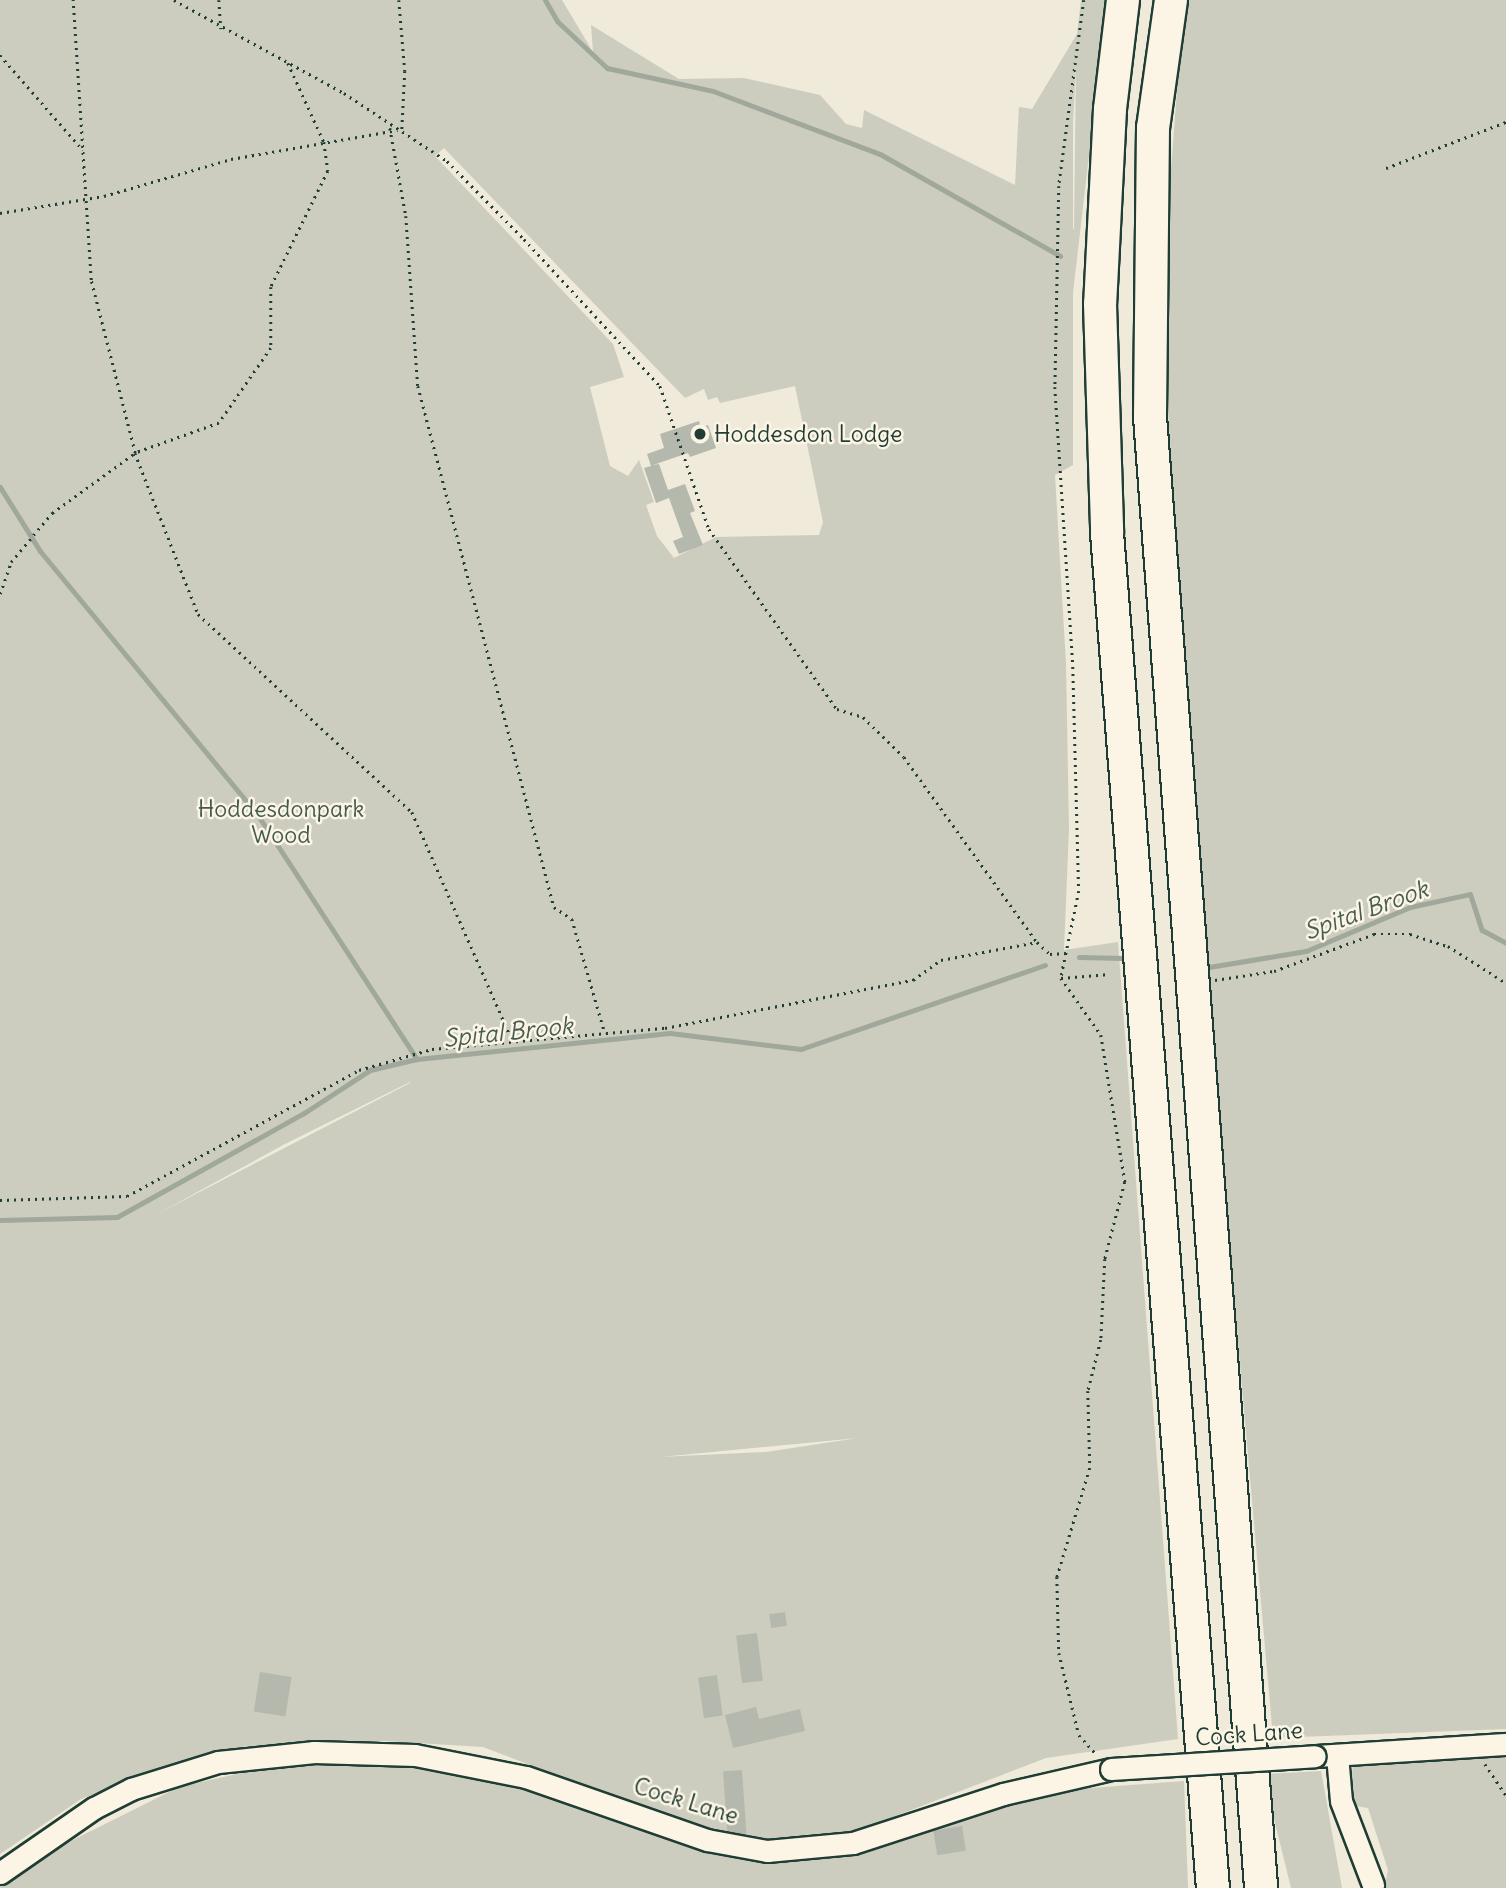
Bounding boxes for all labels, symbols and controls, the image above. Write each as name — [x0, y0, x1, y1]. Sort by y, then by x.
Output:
place label: Hoddesdon Lodge — [714, 420, 902, 448]
marker: Hoddesdon Lodge — [692, 426, 708, 442]
park label: Hoddesdonpark Wood — [198, 795, 364, 849]
water label: Spital Brook — [1300, 874, 1432, 946]
water label: Spital Brook — [442, 1011, 574, 1053]
street label: Cock Lane — [1194, 1716, 1304, 1752]
street label: Cock Lane — [630, 1772, 742, 1830]

